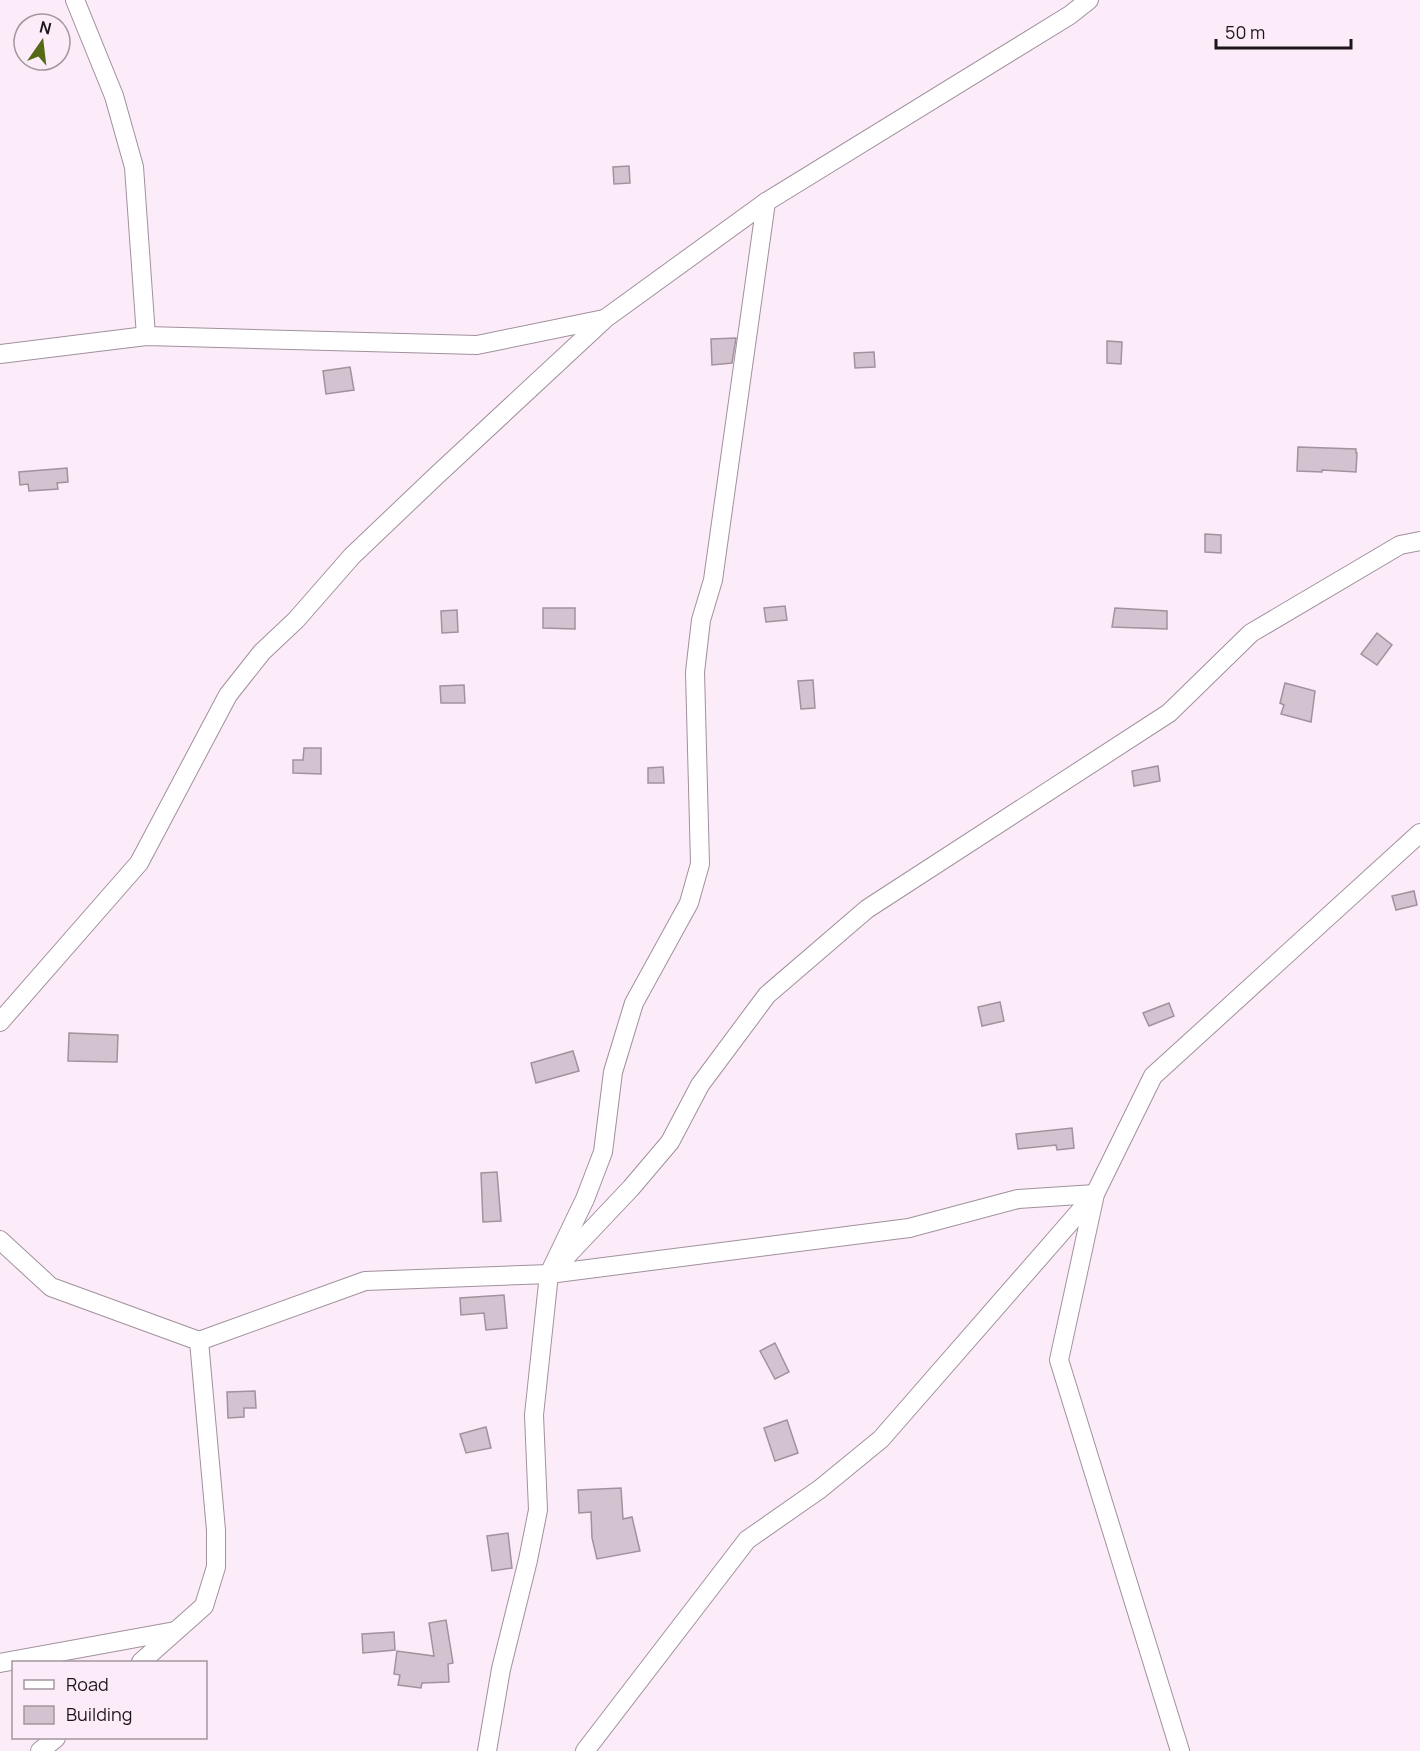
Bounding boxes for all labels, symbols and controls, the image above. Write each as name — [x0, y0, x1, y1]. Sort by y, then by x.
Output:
north arrow — [12, 12, 72, 72]
scale bar — [1216, 12, 1351, 50]
text: N — [37, 15, 54, 40]
text: 50 m — [1225, 20, 1265, 44]
legend — [12, 1661, 207, 1739]
text: Road — [66, 1672, 109, 1696]
text: Building — [66, 1702, 132, 1726]

